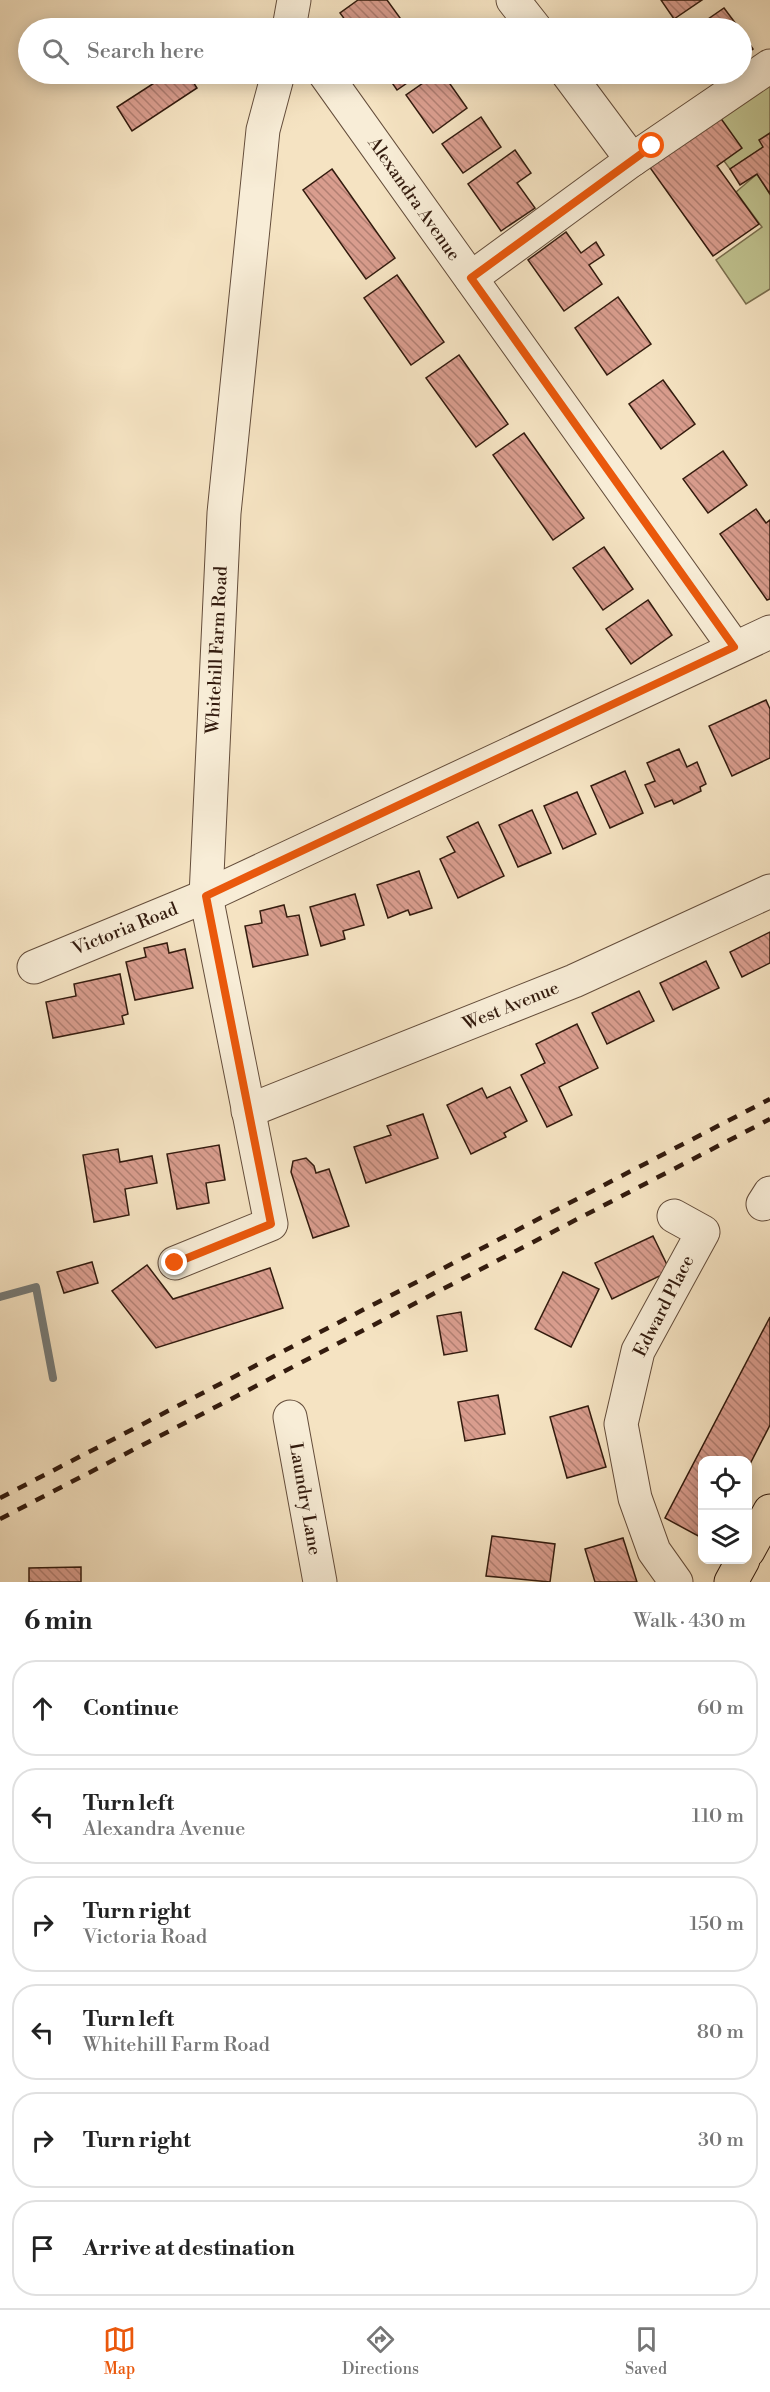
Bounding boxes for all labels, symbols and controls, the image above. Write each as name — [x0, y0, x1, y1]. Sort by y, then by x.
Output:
search box — [18, 18, 752, 84]
icon: search — [39, 35, 72, 68]
text: Search here — [87, 38, 204, 65]
street label: Alexandra Avenue — [362, 132, 465, 265]
route start — [638, 132, 664, 158]
street label: Whitehill Farm Road — [201, 565, 233, 736]
street label: Victoria Road — [68, 897, 182, 961]
street label: West Avenue — [459, 976, 562, 1036]
route end — [161, 1249, 187, 1275]
street label: Edward Place — [629, 1251, 699, 1361]
street label: Laundry Lane — [284, 1441, 326, 1557]
map controls — [698, 1456, 752, 1564]
button: locate — [698, 1456, 752, 1510]
button: layers — [698, 1510, 752, 1564]
text: 6 min — [24, 1605, 92, 1637]
text: Walk · 430 m — [633, 1609, 746, 1634]
icon: ahead — [26, 1692, 59, 1725]
text: Continue — [83, 1695, 179, 1722]
text: 60 m — [697, 1696, 744, 1721]
text: Turn left — [83, 1790, 174, 1817]
icon: left — [26, 1800, 59, 1833]
text: 110 m — [692, 1804, 744, 1829]
text: Alexandra Avenue — [83, 1817, 245, 1842]
text: Turn right — [83, 1898, 191, 1925]
icon: right — [26, 1908, 59, 1941]
text: 150 m — [689, 1912, 744, 1937]
text: Victoria Road — [83, 1925, 207, 1950]
text: Turn left — [83, 2006, 174, 2033]
icon: left — [26, 2016, 59, 2049]
text: 80 m — [697, 2020, 744, 2045]
text: Whitehill Farm Road — [83, 2033, 270, 2058]
icon: right — [26, 2124, 59, 2157]
text: Turn right — [83, 2127, 191, 2154]
text: 30 m — [698, 2128, 744, 2153]
icon: arrive — [26, 2232, 59, 2265]
text: Arrive at destination — [83, 2235, 295, 2262]
tab: Map — [103, 2323, 136, 2379]
tab: Directions — [342, 2323, 419, 2379]
tab: Saved — [625, 2323, 667, 2379]

